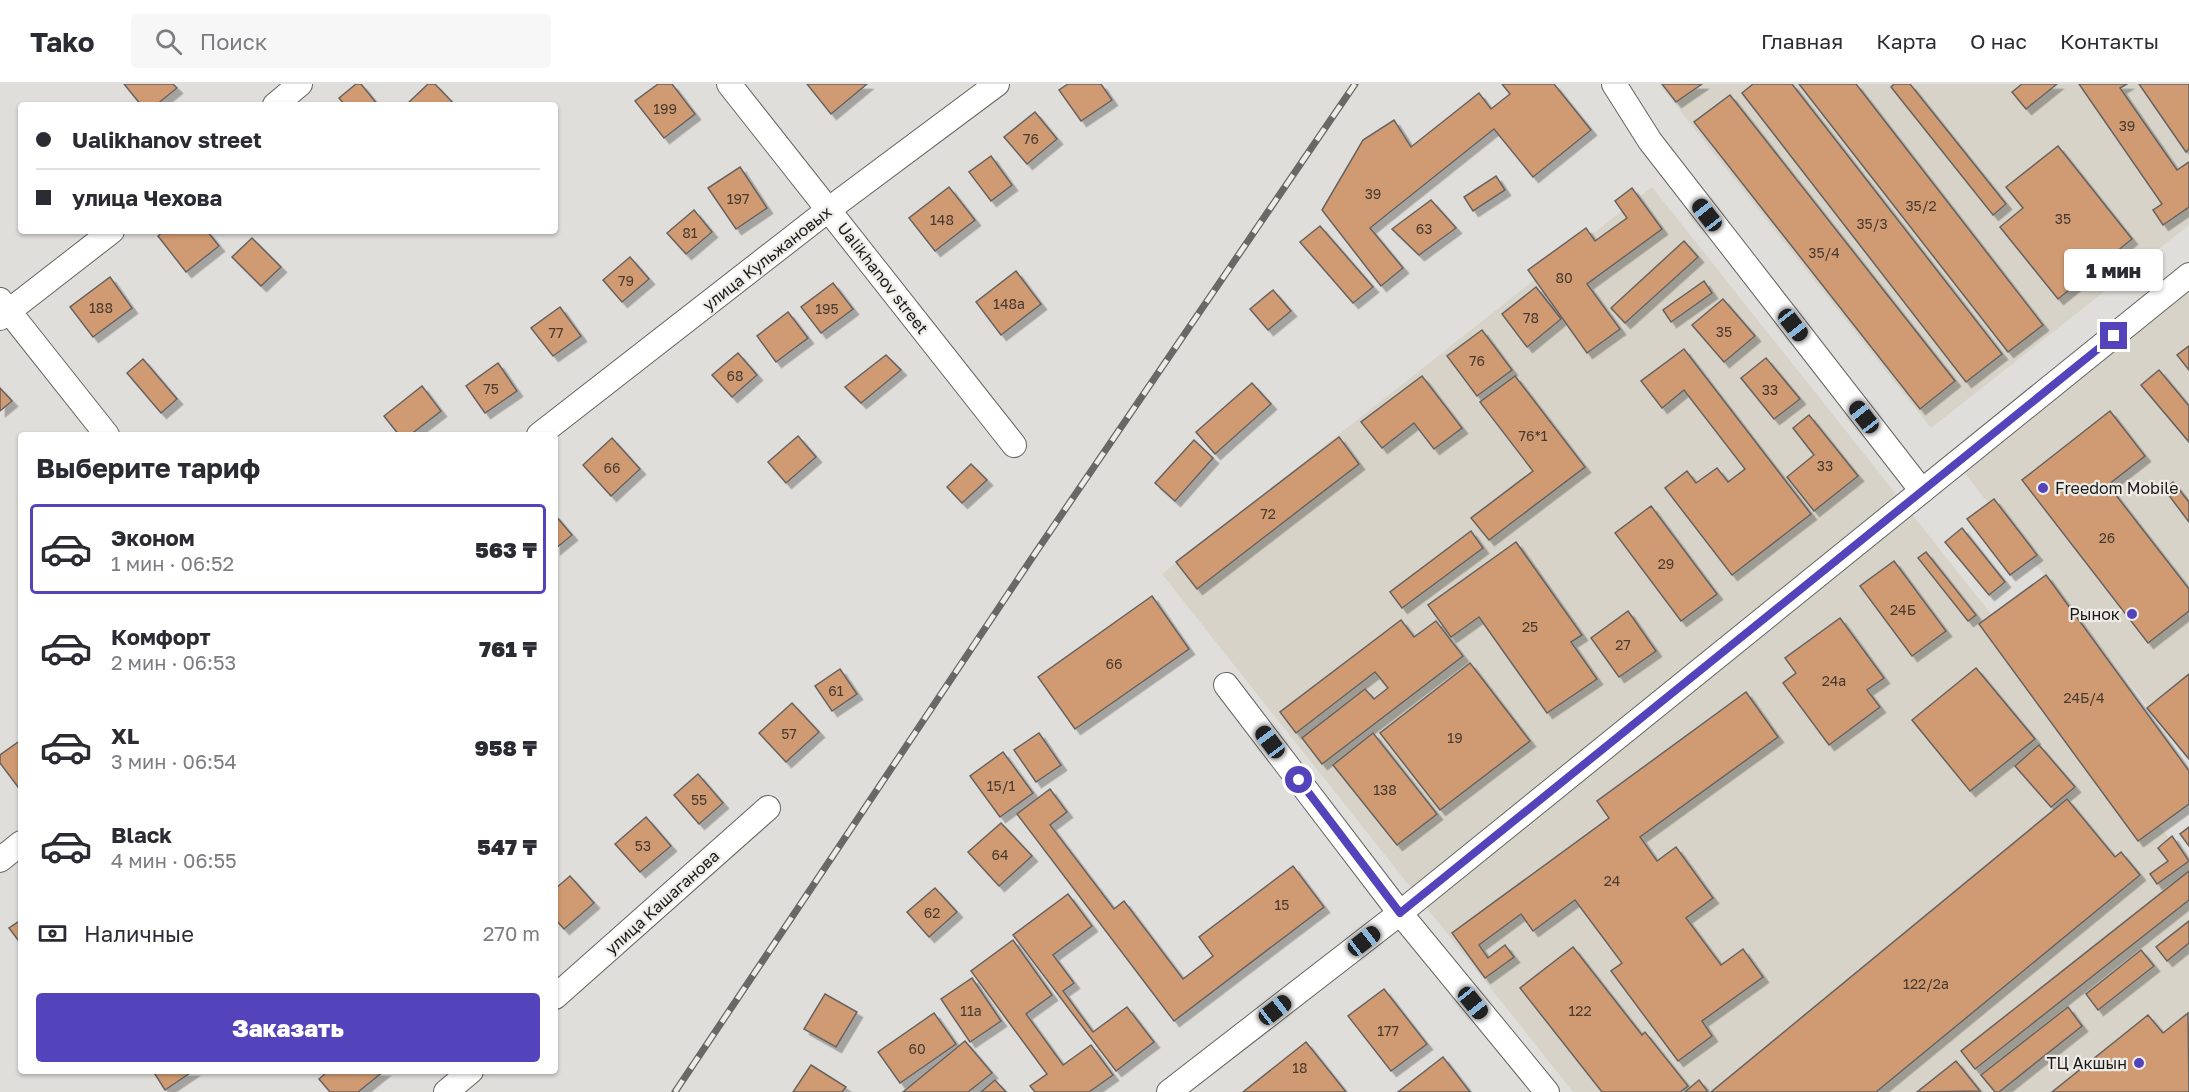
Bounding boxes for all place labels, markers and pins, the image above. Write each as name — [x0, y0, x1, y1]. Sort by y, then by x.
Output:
place label: Freedom Mobile — [2055, 478, 2179, 498]
marker: Freedom Mobile — [2036, 481, 2050, 495]
place label: Рынок — [2069, 604, 2120, 624]
marker: Рынок — [2125, 607, 2139, 621]
place label: ТЦ Акшын — [2047, 1053, 2127, 1073]
marker: ТЦ Акшын — [2132, 1056, 2146, 1070]

